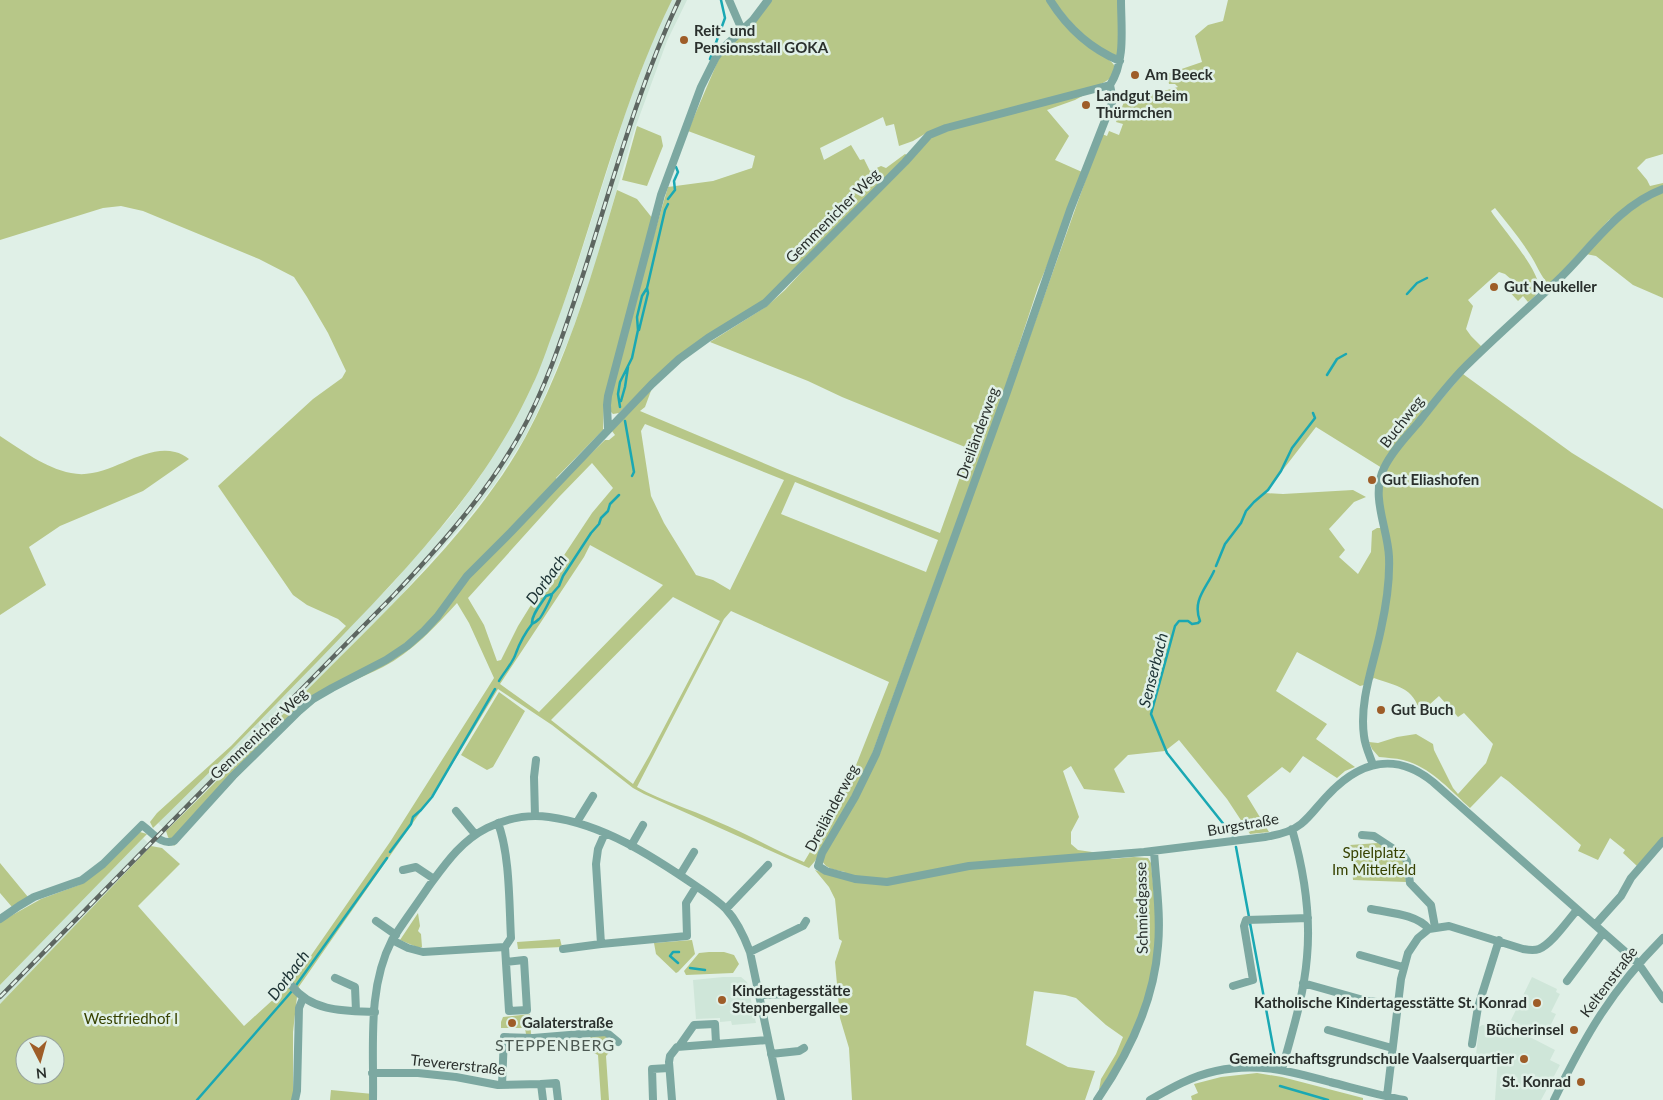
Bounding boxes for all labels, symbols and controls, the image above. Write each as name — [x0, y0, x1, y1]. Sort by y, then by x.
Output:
place label: Reit- und Pensionsstall GOKA — [694, 21, 829, 56]
marker: Reit- und Pensionsstall GOKA — [678, 34, 690, 46]
place label: Am Beeck — [1144, 65, 1214, 83]
marker: Am Beeck — [1129, 69, 1141, 81]
place label: Landgut Beim Thürmchen — [1096, 86, 1188, 121]
marker: Landgut Beim Thürmchen — [1080, 99, 1092, 111]
street label: Gemmenicher Weg — [781, 164, 883, 266]
place label: Gut Neukeller — [1504, 277, 1597, 295]
marker: Gut Neukeller — [1488, 281, 1500, 293]
street label: Dreiländerweg — [952, 384, 1002, 481]
street label: Buchweg — [1375, 392, 1427, 451]
place label: Gut Eliashofen — [1382, 470, 1479, 488]
marker: Gut Eliashofen — [1366, 474, 1378, 486]
water label: Dorbach — [521, 550, 570, 608]
water label: Senserbach — [1134, 631, 1171, 709]
street label: Gemmenicher Weg — [206, 684, 311, 783]
place label: Gut Buch — [1391, 700, 1453, 718]
marker: Gut Buch — [1375, 704, 1387, 716]
street label: Dreiländerweg — [801, 761, 862, 854]
street label: Burgstraße — [1206, 809, 1280, 839]
park label: Spielplatz Im Mittelfeld — [1332, 843, 1416, 878]
street label: Schmiedgasse — [1131, 862, 1151, 954]
street label: Keltenstraße — [1576, 942, 1641, 1020]
water label: Dorbach — [263, 946, 312, 1003]
place label: Kindertagesstätte Steppenbergallee — [732, 981, 850, 1016]
place label: Katholische Kindertagesstätte St. Konrad — [1254, 993, 1527, 1011]
marker: Kindertagesstätte Steppenbergallee — [716, 994, 728, 1006]
marker: Katholische Kindertagesstätte St. Konrad — [1531, 997, 1543, 1009]
park label: Westfriedhof I — [84, 1009, 178, 1027]
place label: Galaterstraße — [522, 1013, 613, 1031]
marker: Galaterstraße — [506, 1017, 518, 1029]
place label: Bücherinsel — [1486, 1020, 1564, 1038]
marker: Bücherinsel — [1568, 1024, 1580, 1036]
north arrow — [15, 1035, 65, 1085]
district label: STEPPENBERG — [495, 1035, 615, 1054]
place label: Gemeinschaftsgrundschule Vaalserquartier — [1229, 1049, 1514, 1067]
street label: Trevererstraße — [410, 1050, 507, 1078]
marker: Gemeinschaftsgrundschule Vaalserquartier — [1518, 1053, 1530, 1065]
text: N — [35, 1064, 48, 1082]
place label: St. Konrad — [1502, 1072, 1571, 1090]
marker: St. Konrad — [1575, 1076, 1587, 1088]

